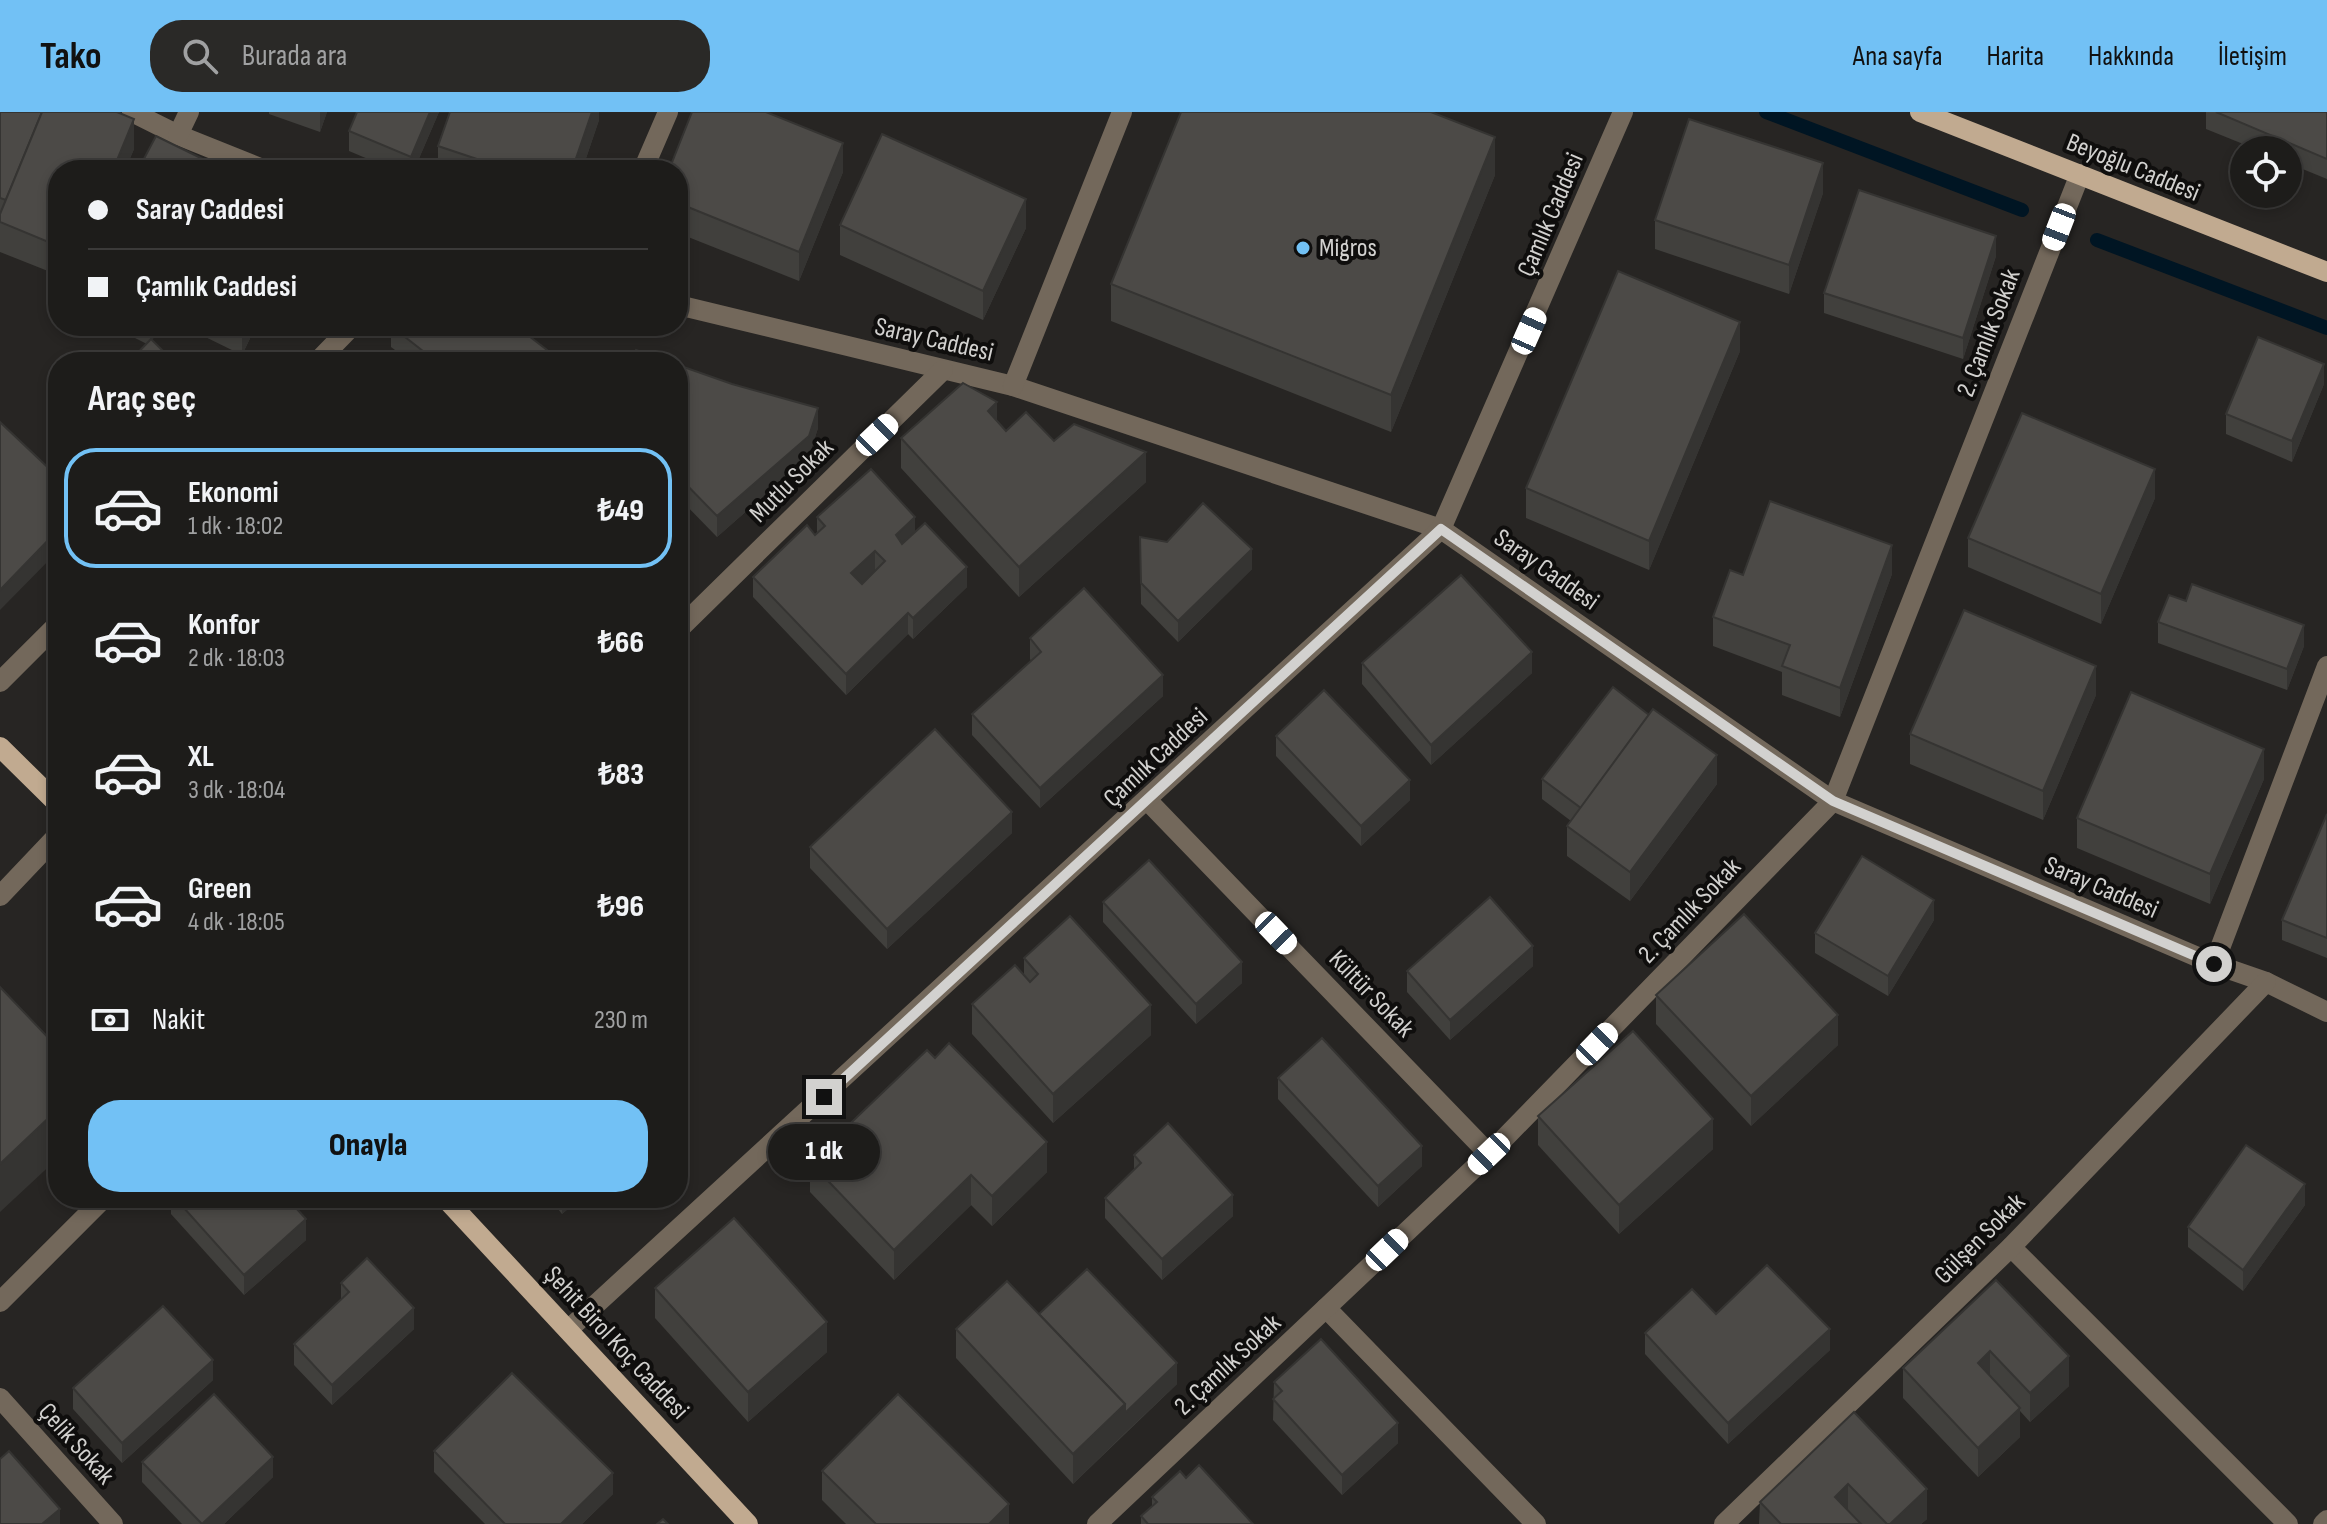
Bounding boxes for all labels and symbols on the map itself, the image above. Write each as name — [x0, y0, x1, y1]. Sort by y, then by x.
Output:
street label: Beyoğlu Caddesi — [2062, 127, 2204, 209]
street label: Çamlık Caddesi — [1511, 149, 1591, 281]
car — [2039, 200, 2079, 254]
place label: Migros — [1319, 233, 1377, 264]
marker: Migros — [1294, 239, 1312, 257]
street label: 2. Çamlık Sokak — [1950, 265, 2028, 401]
car — [1508, 304, 1550, 358]
street label: Saray Caddesi — [872, 311, 996, 369]
car — [851, 410, 903, 460]
street label: Mutlu Sokak — [744, 433, 840, 529]
street label: Saray Caddesi — [1488, 523, 1604, 617]
street label: Çamlık Caddesi — [1097, 702, 1215, 814]
street label: Saray Caddesi — [2039, 850, 2163, 926]
street label: 2. Çamlık Sokak — [1632, 852, 1748, 970]
car — [1251, 907, 1301, 959]
street label: Kültür Sokak — [1322, 944, 1420, 1044]
route start — [2196, 946, 2232, 982]
car — [1572, 1018, 1622, 1070]
route end — [806, 1079, 842, 1115]
callout: 1 dk — [768, 1125, 880, 1181]
car — [1463, 1129, 1515, 1179]
street label: Gülşen Sokak — [1928, 1187, 2032, 1291]
car — [1361, 1225, 1413, 1275]
street label: Şehit Birol Koç Caddesi — [537, 1260, 695, 1426]
street label: 2. Çamlık Sokak — [1168, 1308, 1288, 1422]
street label: Çelik Sokak — [31, 1397, 121, 1491]

